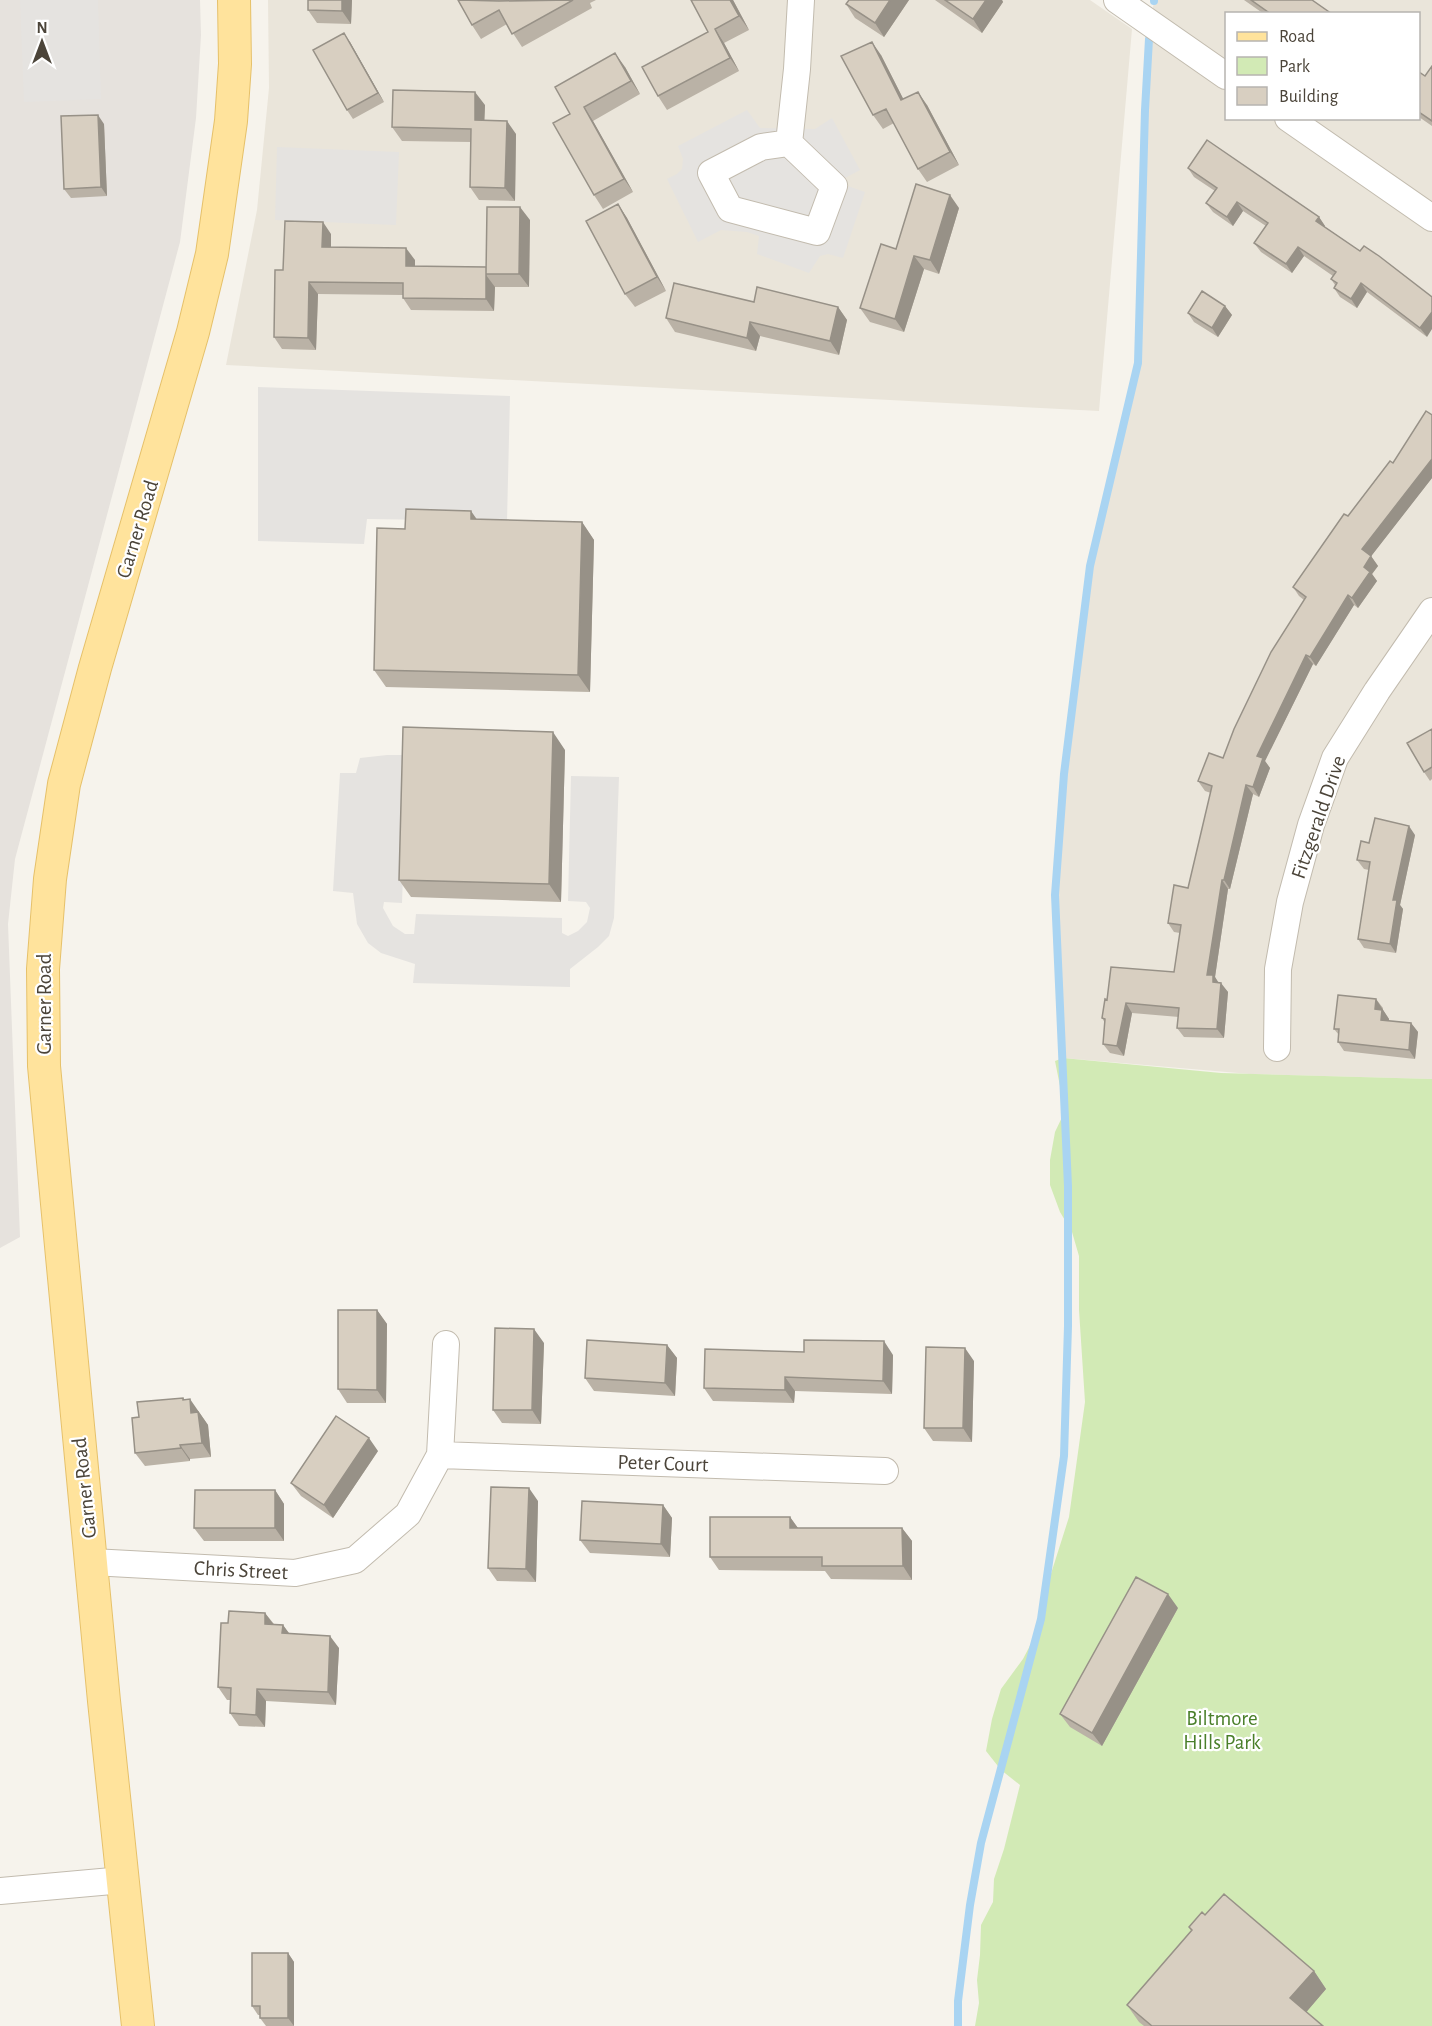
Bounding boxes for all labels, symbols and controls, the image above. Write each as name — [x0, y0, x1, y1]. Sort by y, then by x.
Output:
north arrow — [12, 12, 72, 72]
legend — [1225, 12, 1420, 120]
text: N — [36, 20, 48, 36]
text: Road — [1279, 28, 1315, 46]
text: Park — [1279, 58, 1311, 76]
text: Building — [1279, 88, 1339, 106]
street label: Garner Road — [113, 478, 162, 581]
street label: Fitzgerald Drive — [1288, 753, 1349, 882]
street label: Garner Road — [34, 953, 55, 1055]
street label: Garner Road — [69, 1436, 100, 1539]
street label: Peter Court — [617, 1451, 709, 1476]
street label: Chris Street — [193, 1558, 289, 1583]
park label: Biltmore Hills Park — [1183, 1708, 1261, 1753]

